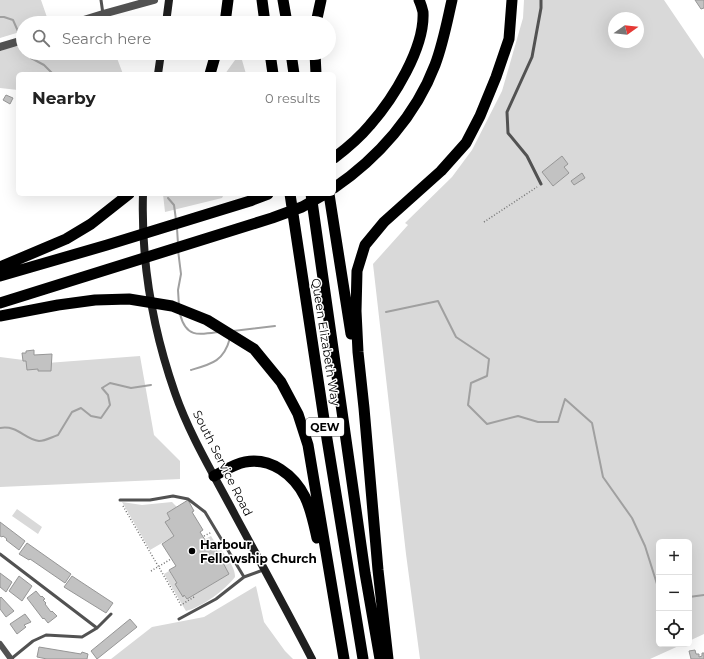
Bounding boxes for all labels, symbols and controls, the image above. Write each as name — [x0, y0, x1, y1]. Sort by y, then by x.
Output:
north arrow — [608, 12, 644, 48]
search box — [16, 16, 336, 60]
icon: search — [30, 27, 52, 49]
text: Search here — [62, 29, 151, 48]
text: Nearby — [32, 88, 96, 108]
text: 0 results — [265, 90, 320, 106]
street label: Queen Elizabeth Way — [308, 277, 344, 407]
street label: South Service Road — [190, 408, 256, 518]
road number: QEW — [306, 418, 344, 436]
place label: Harbour Fellowship Church — [200, 537, 317, 566]
map controls — [656, 539, 692, 647]
button: + — [656, 539, 692, 575]
marker: Harbour Fellowship Church — [187, 546, 197, 556]
button: − — [656, 575, 692, 611]
button: locate — [656, 611, 692, 647]

